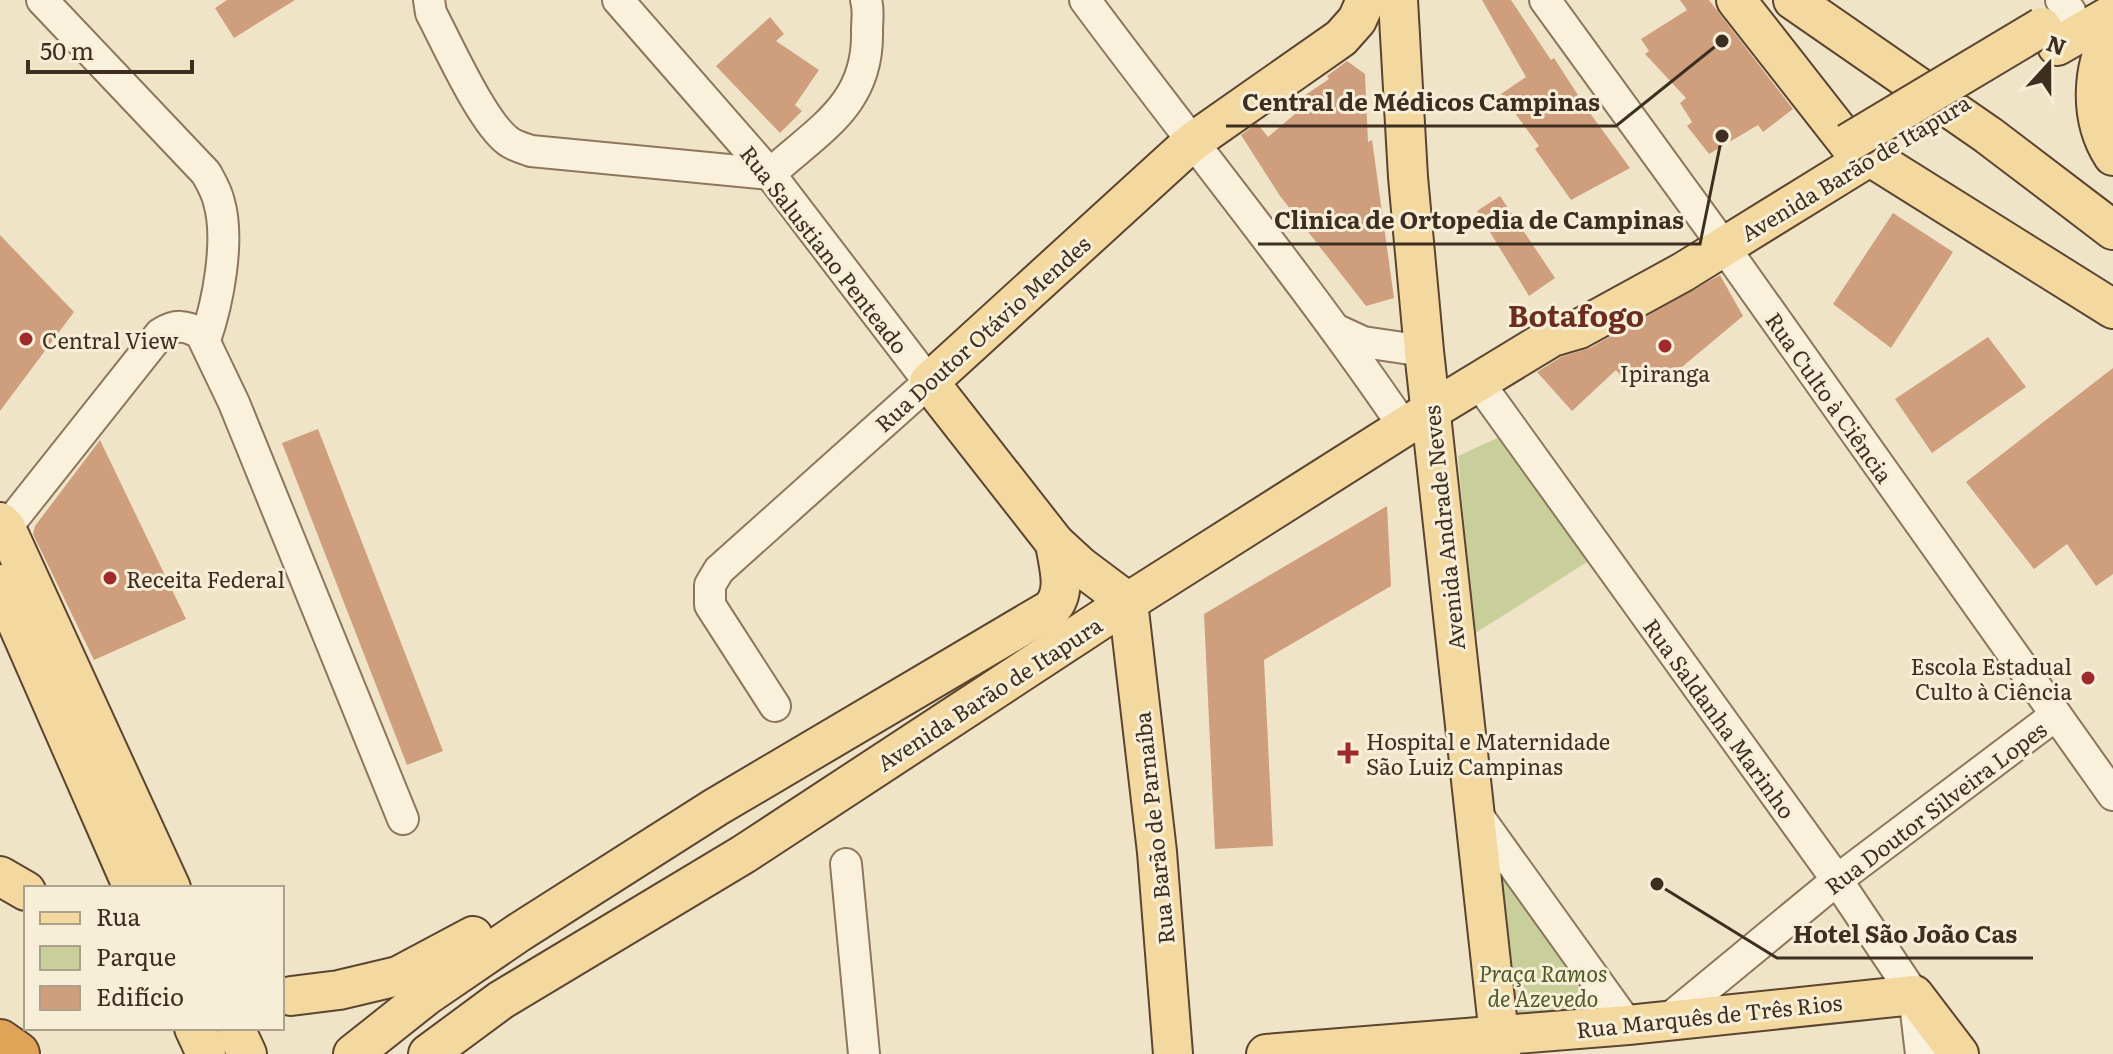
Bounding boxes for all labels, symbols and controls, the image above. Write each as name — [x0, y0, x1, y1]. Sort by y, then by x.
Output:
scale bar — [28, 24, 192, 74]
north arrow — [2009, 24, 2089, 104]
text: N — [2042, 25, 2071, 63]
text: 50 m — [40, 32, 94, 67]
callout: Central de Médicos Campinas — [1226, 78, 1616, 126]
text: Central de Médicos Campinas — [1242, 83, 1600, 118]
street label: Avenida Barão de Itapura — [1734, 85, 1976, 249]
street label: Rua Salustiano Penteado — [733, 138, 917, 360]
callout: Clinica de Ortopedia de Campinas — [1258, 196, 1700, 244]
text: Clinica de Ortopedia de Campinas — [1274, 201, 1684, 236]
street label: Rua Doutor Otávio Mendes — [867, 227, 1097, 439]
district label: Botafogo — [1508, 292, 1644, 336]
street label: Rua Culto à Ciência — [1759, 305, 1902, 489]
place label: Central View — [42, 323, 178, 356]
marker: Central View — [17, 330, 35, 348]
marker: Ipiranga — [1656, 337, 1674, 355]
place label: Ipiranga — [1620, 356, 1710, 389]
street label: Avenida Andrade Neves — [1414, 404, 1472, 652]
place label: Receita Federal — [126, 562, 285, 595]
marker: Receita Federal — [101, 569, 119, 587]
street label: Avenida Barão de Itapura — [870, 608, 1108, 778]
street label: Rua Saldanha Marinho — [1636, 611, 1804, 825]
place label: Escola Estadual Culto à Ciência — [1911, 649, 2072, 707]
marker: Escola Estadual Culto à Ciência — [2079, 669, 2097, 687]
street label: Rua Barão de Parnaíba — [1124, 710, 1182, 946]
street label: Rua Doutor Silveira Lopes — [1817, 712, 2053, 902]
place label: Hospital e Maternidade São Luiz Campinas — [1366, 724, 1610, 782]
marker: Hospital e Maternidade São Luiz Campinas — [1337, 742, 1359, 764]
legend — [24, 886, 284, 1030]
text: Rua — [96, 898, 141, 933]
callout: Hotel São João Cas — [1777, 910, 2033, 958]
text: Hotel São João Cas — [1793, 915, 2017, 950]
text: Parque — [96, 938, 176, 973]
park label: Praça Ramos de Azevedo — [1479, 956, 1607, 1014]
text: Edifício — [96, 978, 184, 1013]
street label: Rua Marquês de Três Rios — [1574, 985, 1844, 1045]

